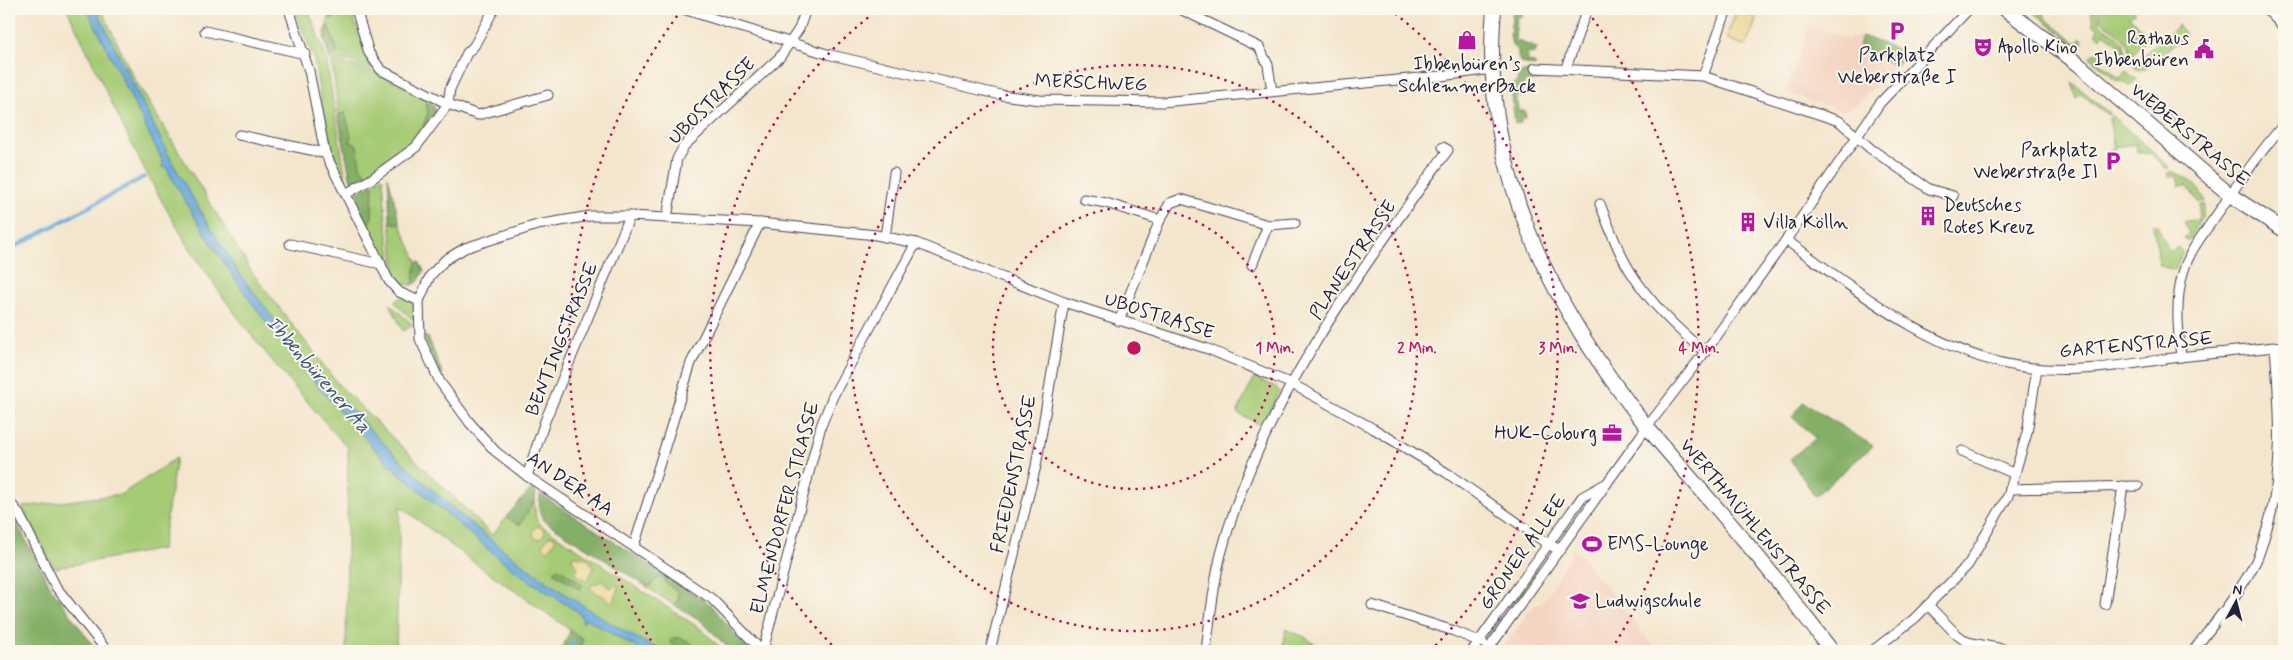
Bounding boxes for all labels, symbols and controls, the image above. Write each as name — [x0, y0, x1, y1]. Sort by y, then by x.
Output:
parking icon: Parkplatz Weberstraße I — [1886, 20, 1908, 42]
place label: Rathaus Ibbenbüren — [2094, 26, 2190, 73]
shop icon: Ibbenbüren’s SchlemmerBack — [1456, 29, 1478, 51]
place label: Apollo Kino — [1998, 35, 2078, 62]
theatre icon: Apollo Kino — [1972, 36, 1994, 58]
public building icon: Rathaus Ibbenbüren — [2193, 38, 2215, 60]
place label: Parkplatz Weberstraße I — [1838, 43, 1957, 90]
street label: UBOSTRASSE — [663, 52, 761, 150]
place label: Ibbenbüren’s SchlemmerBack — [1398, 52, 1537, 99]
street label: MERSCHWEG — [1034, 69, 1148, 97]
street label: WEBERSTRASSE — [2125, 78, 2255, 192]
place label: Parkplatz Weberstraße II — [1973, 138, 2098, 185]
parking icon: Parkplatz Weberstraße II — [2102, 150, 2124, 172]
place label: Deutsches Rotes Kreuz — [1943, 193, 2035, 240]
street label: PLANESTRASSE — [1304, 195, 1402, 325]
building icon: Deutsches Rotes Kreuz — [1917, 205, 1939, 227]
place label: Villa Kölln — [1763, 210, 1848, 235]
building icon: Villa Kölln — [1737, 211, 1759, 233]
street label: BENTINGSTRASSE — [520, 258, 604, 420]
street label: UBOSTRASSE — [1101, 287, 1217, 345]
water label: Ibbenbürener Aa — [260, 311, 376, 439]
street label: GARTENSTRASSE — [2058, 326, 2214, 364]
centre of rings — [1125, 339, 1143, 357]
text: 1 Min. — [1256, 339, 1294, 359]
text: 2 Min. — [1397, 339, 1437, 359]
text: 3 Min. — [1539, 339, 1577, 359]
text: 4 Min. — [1679, 339, 1719, 359]
street label: FRIEDENSTRASSE — [985, 393, 1043, 555]
street label: ELMENDORFER STRASSE — [745, 399, 825, 617]
place label: HUK-Coburg — [1494, 421, 1597, 447]
office icon: HUK-Coburg — [1601, 422, 1623, 444]
street label: WERTHMÜHLENSTRASSE — [1674, 434, 1836, 620]
street label: AN DER AA — [522, 446, 618, 522]
street label: GRONER ALLEE — [1474, 489, 1572, 615]
place label: EMS-Lounge — [1607, 532, 1709, 559]
sports icon: EMS-Lounge — [1581, 533, 1603, 555]
north arrow — [2210, 578, 2260, 628]
text: N — [2232, 581, 2243, 600]
place label: Ludwigschule — [1595, 589, 1702, 615]
school or university icon: Ludwigschule — [1569, 590, 1591, 612]

